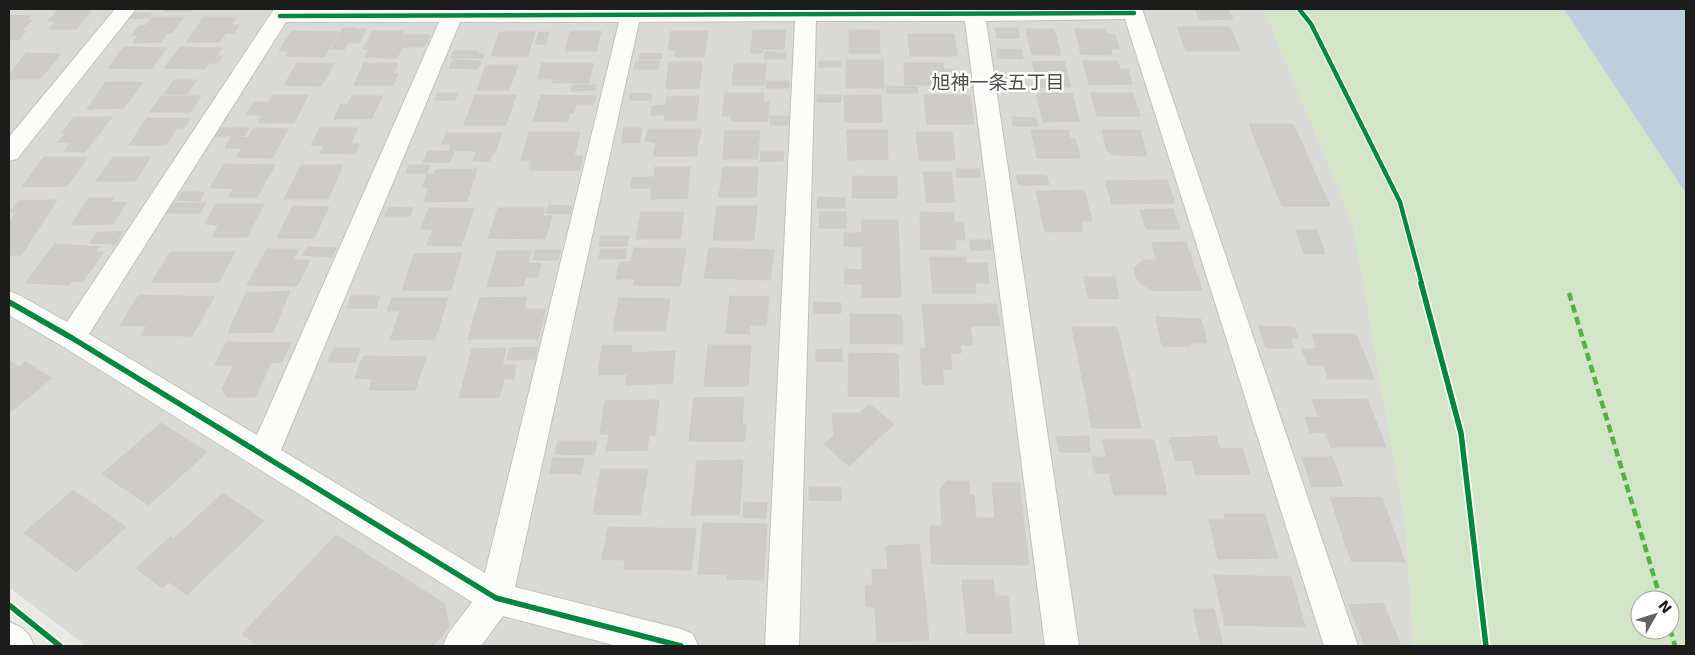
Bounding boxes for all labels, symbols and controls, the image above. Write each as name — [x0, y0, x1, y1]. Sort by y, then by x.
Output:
district label: 旭神一条五丁目 — [931, 71, 1065, 93]
north arrow — [1630, 590, 1680, 640]
text: N — [1655, 597, 1675, 616]

